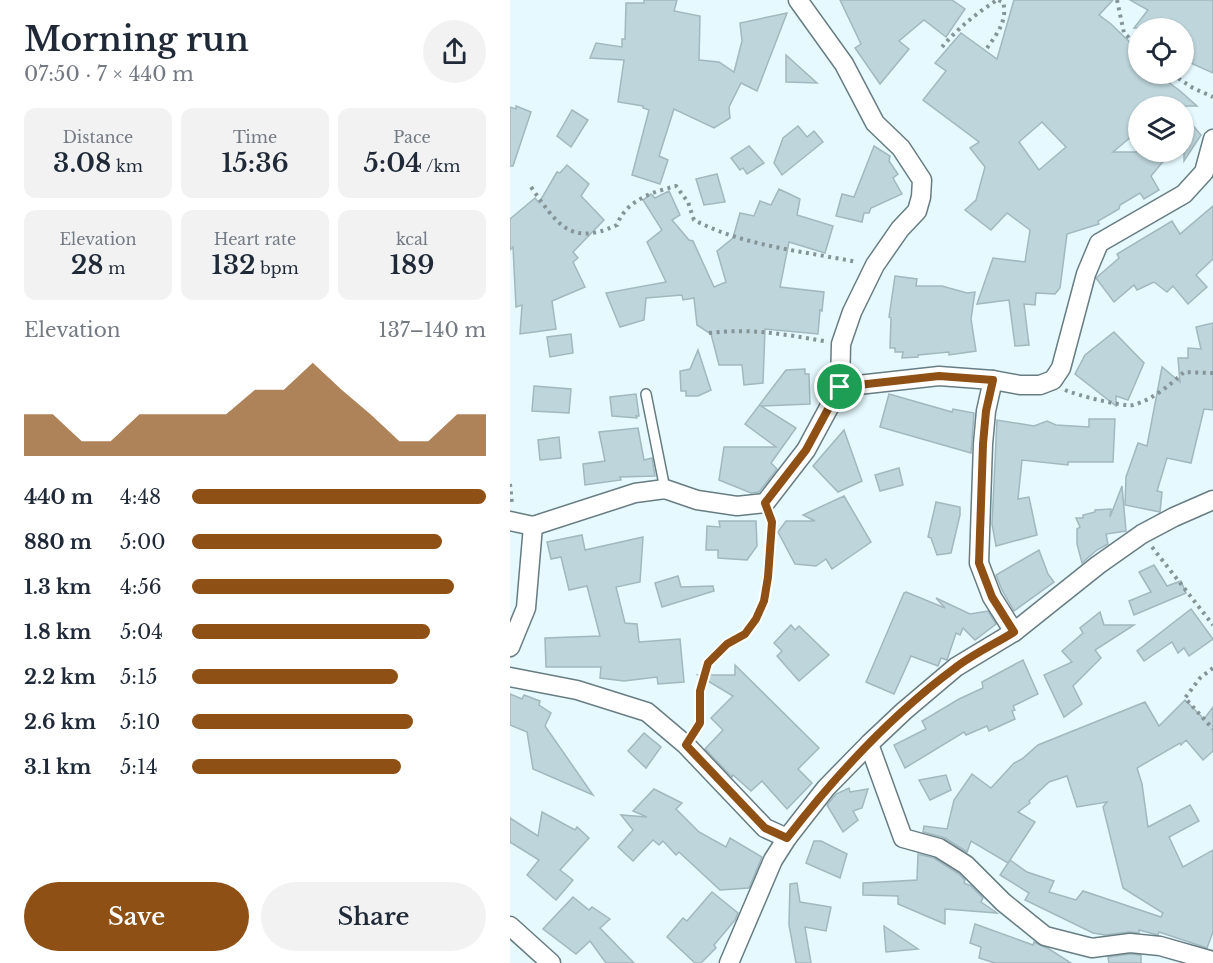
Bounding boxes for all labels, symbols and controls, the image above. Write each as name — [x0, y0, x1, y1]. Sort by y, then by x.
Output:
map controls — [1128, 18, 1194, 162]
button: locate — [1128, 18, 1194, 84]
text: Morning run — [24, 19, 249, 60]
button: share — [423, 20, 486, 83]
text: 07:50 · 7 × 440 m — [24, 62, 194, 86]
button: layers — [1128, 96, 1194, 162]
text: Distance — [63, 127, 133, 147]
text: Time — [233, 127, 277, 147]
text: Pace — [393, 127, 431, 147]
text: 3.08 — [53, 147, 111, 179]
text: 15:36 — [221, 147, 289, 179]
text: 5:04 — [364, 147, 422, 179]
text: km — [111, 156, 143, 176]
text: /km — [422, 156, 460, 176]
text: Elevation — [59, 229, 137, 249]
text: Heart rate — [214, 229, 296, 249]
text: kcal — [396, 229, 428, 249]
text: 28 — [71, 249, 104, 281]
text: 132 — [211, 249, 256, 281]
text: 189 — [390, 249, 434, 281]
text: m — [104, 258, 125, 278]
text: bpm — [256, 258, 299, 278]
text: Elevation — [24, 318, 121, 342]
text: 137–140 m — [379, 318, 486, 342]
pin — [814, 361, 865, 412]
icon: arrive — [823, 370, 856, 403]
text: 440 m — [24, 485, 93, 509]
text: 4:48 — [120, 485, 161, 509]
text: 880 m — [24, 530, 92, 554]
text: 5:00 — [120, 530, 166, 554]
text: 1.3 km — [24, 575, 91, 599]
text: 4:56 — [120, 575, 162, 599]
text: 1.8 km — [24, 620, 91, 644]
text: 5:04 — [120, 620, 163, 644]
text: 2.2 km — [24, 665, 96, 689]
text: 5:15 — [120, 665, 157, 689]
text: 2.6 km — [24, 710, 96, 734]
text: 5:10 — [120, 710, 160, 734]
text: 3.1 km — [24, 755, 91, 779]
text: 5:14 — [120, 755, 158, 779]
button: Save — [24, 882, 249, 951]
button: Share — [261, 882, 486, 951]

